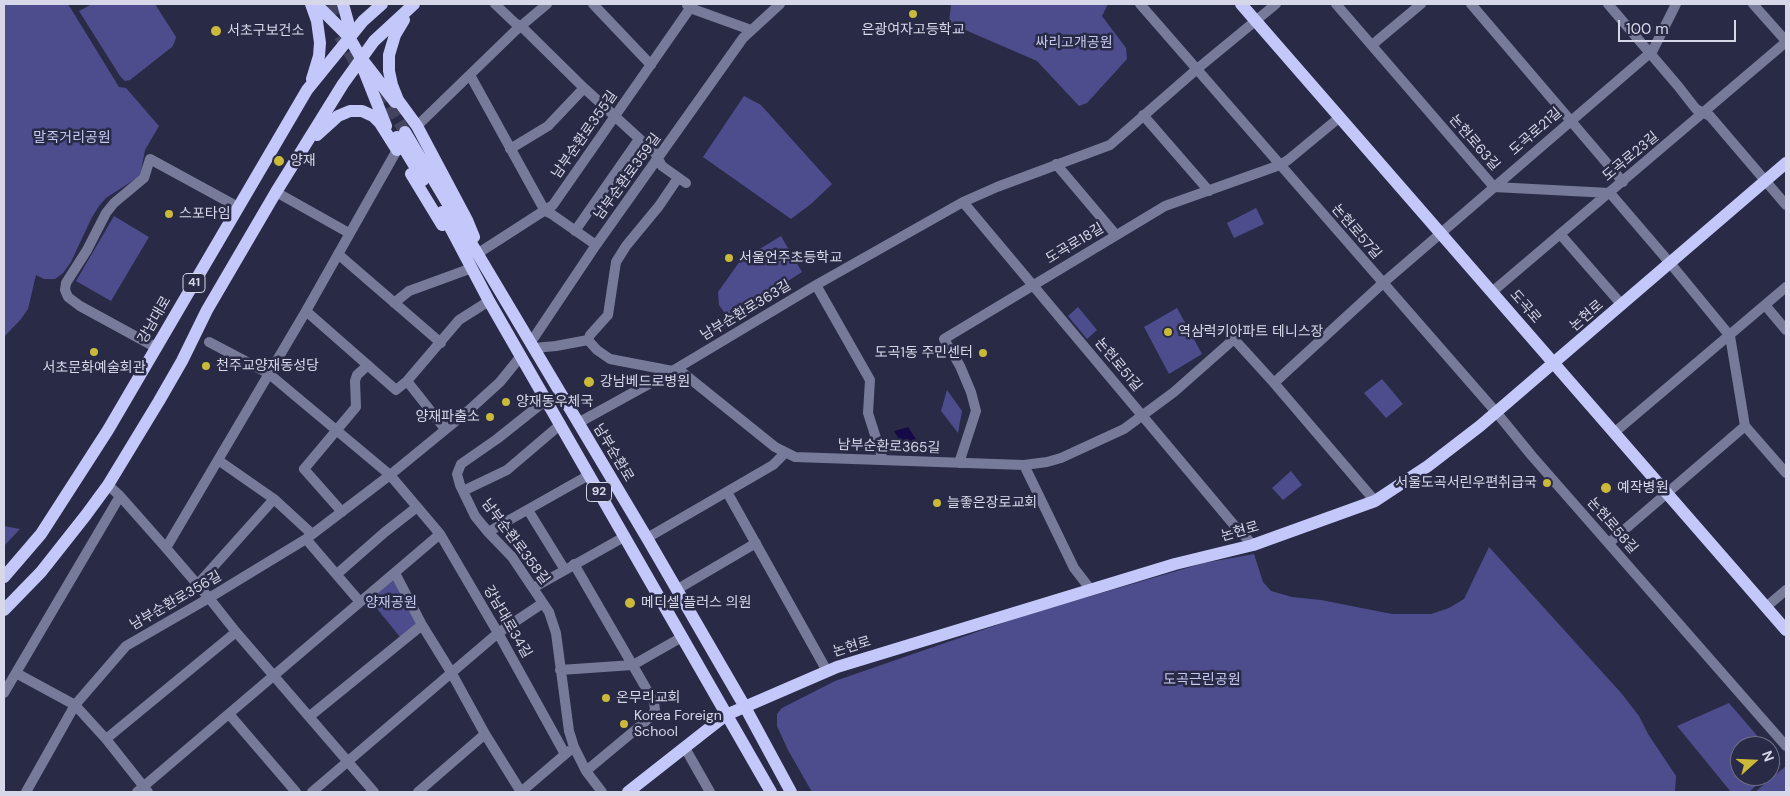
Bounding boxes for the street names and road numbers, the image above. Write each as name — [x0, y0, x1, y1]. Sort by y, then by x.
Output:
street label: 남부순환로355길 — [549, 88, 621, 182]
street label: 도곡로21길 — [1506, 105, 1566, 159]
street label: 논현로63길 — [1445, 112, 1503, 174]
street label: 도곡로23길 — [1600, 129, 1662, 185]
street label: 남부순환로359길 — [591, 131, 665, 223]
street label: 논현로57길 — [1328, 201, 1384, 263]
street label: 도곡로18길 — [1043, 220, 1107, 268]
road number: 41 — [183, 274, 205, 292]
street label: 남부순환로363길 — [698, 277, 794, 345]
street label: 도곡로 — [1506, 287, 1544, 327]
street label: 강남대로 — [135, 293, 175, 347]
street label: 논현로 — [1567, 297, 1607, 335]
street label: 논현로51길 — [1091, 335, 1145, 395]
street label: 남부순환로 — [589, 421, 637, 485]
street label: 남부순환로365길 — [837, 437, 941, 457]
road number: 92 — [586, 482, 612, 502]
street label: 논현로58길 — [1583, 495, 1641, 557]
street label: 남부순환로358길 — [477, 496, 553, 588]
street label: 논현로 — [1219, 519, 1261, 545]
street label: 남부순환로356길 — [127, 568, 225, 634]
street label: 강남대로34길 — [479, 583, 535, 661]
street label: 논현로 — [831, 633, 873, 661]

